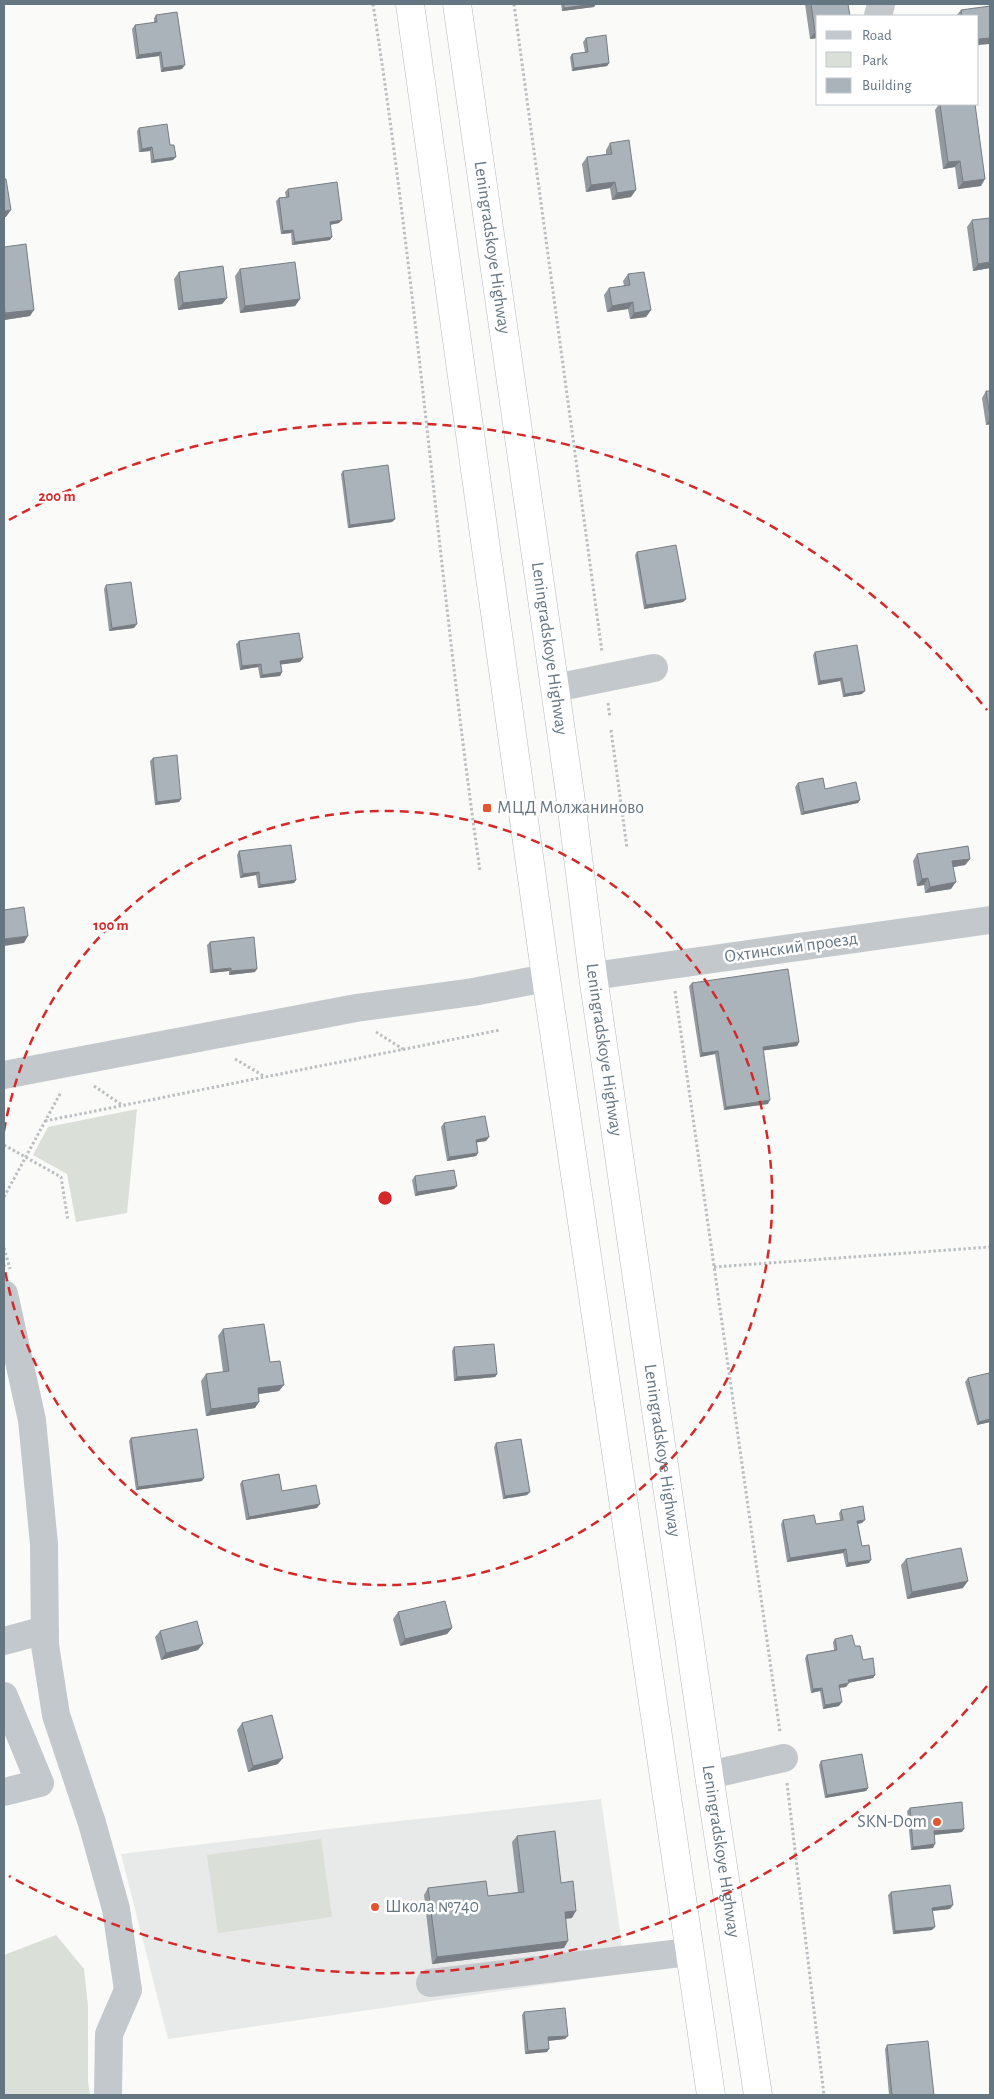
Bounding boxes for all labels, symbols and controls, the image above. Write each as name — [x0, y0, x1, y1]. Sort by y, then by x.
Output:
legend — [816, 15, 979, 105]
text: Road — [862, 28, 892, 43]
text: Park — [862, 53, 888, 68]
text: Building — [862, 78, 912, 93]
street label: Leningradskoye Highway — [471, 160, 513, 336]
text: 200 m — [38, 489, 76, 504]
street label: Leningradskoye Highway — [528, 561, 570, 736]
place label: МЦД Молжаниново — [497, 799, 644, 817]
marker: МЦД Молжаниново — [481, 802, 493, 814]
text: 100 m — [93, 918, 129, 933]
street label: Охтинский проезд — [723, 930, 859, 966]
street label: Leningradskoye Highway — [582, 962, 625, 1138]
centre of rings — [376, 1189, 394, 1207]
street label: Leningradskoye Highway — [640, 1363, 683, 1539]
street label: Leningradskoye Highway — [699, 1764, 743, 1939]
place label: SKN-Dom — [857, 1813, 927, 1831]
marker: SKN-Dom — [931, 1816, 943, 1828]
place label: Школа №740 — [385, 1898, 479, 1916]
marker: Школа №740 — [369, 1901, 381, 1913]

